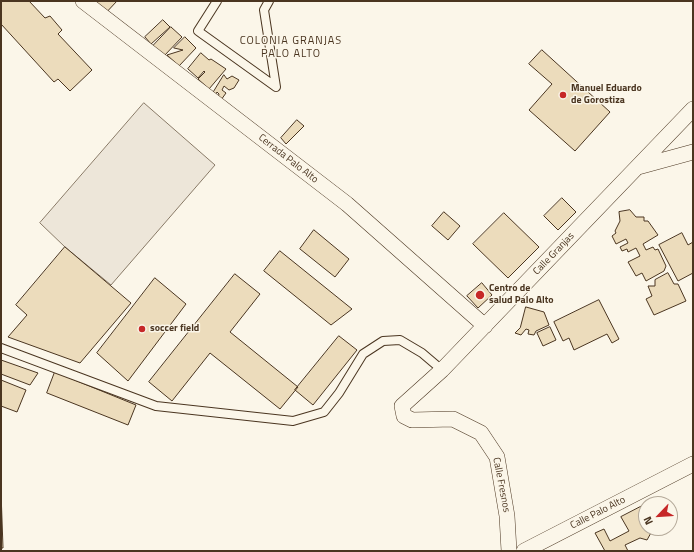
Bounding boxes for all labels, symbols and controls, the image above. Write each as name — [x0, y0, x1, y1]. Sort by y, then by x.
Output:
district label: COLONIA GRANJAS PALO ALTO — [240, 34, 342, 60]
place label: Manuel Eduardo de Gorostiza — [571, 83, 642, 106]
marker: Manuel Eduardo de Gorostiza — [558, 90, 568, 100]
street label: Cerrada Palo Alto — [256, 132, 320, 186]
street label: Calle Granjas — [531, 230, 577, 278]
place label: Centro de salud Palo Alto — [489, 283, 554, 306]
marker: Centro de salud Palo Alto — [474, 289, 486, 301]
place label: soccer field — [150, 323, 199, 335]
marker: soccer field — [137, 324, 147, 334]
street label: Calle Fresnos — [490, 457, 512, 513]
street label: Calle Palo Alto — [569, 494, 627, 532]
north arrow — [638, 496, 678, 536]
text: N — [639, 514, 657, 527]

